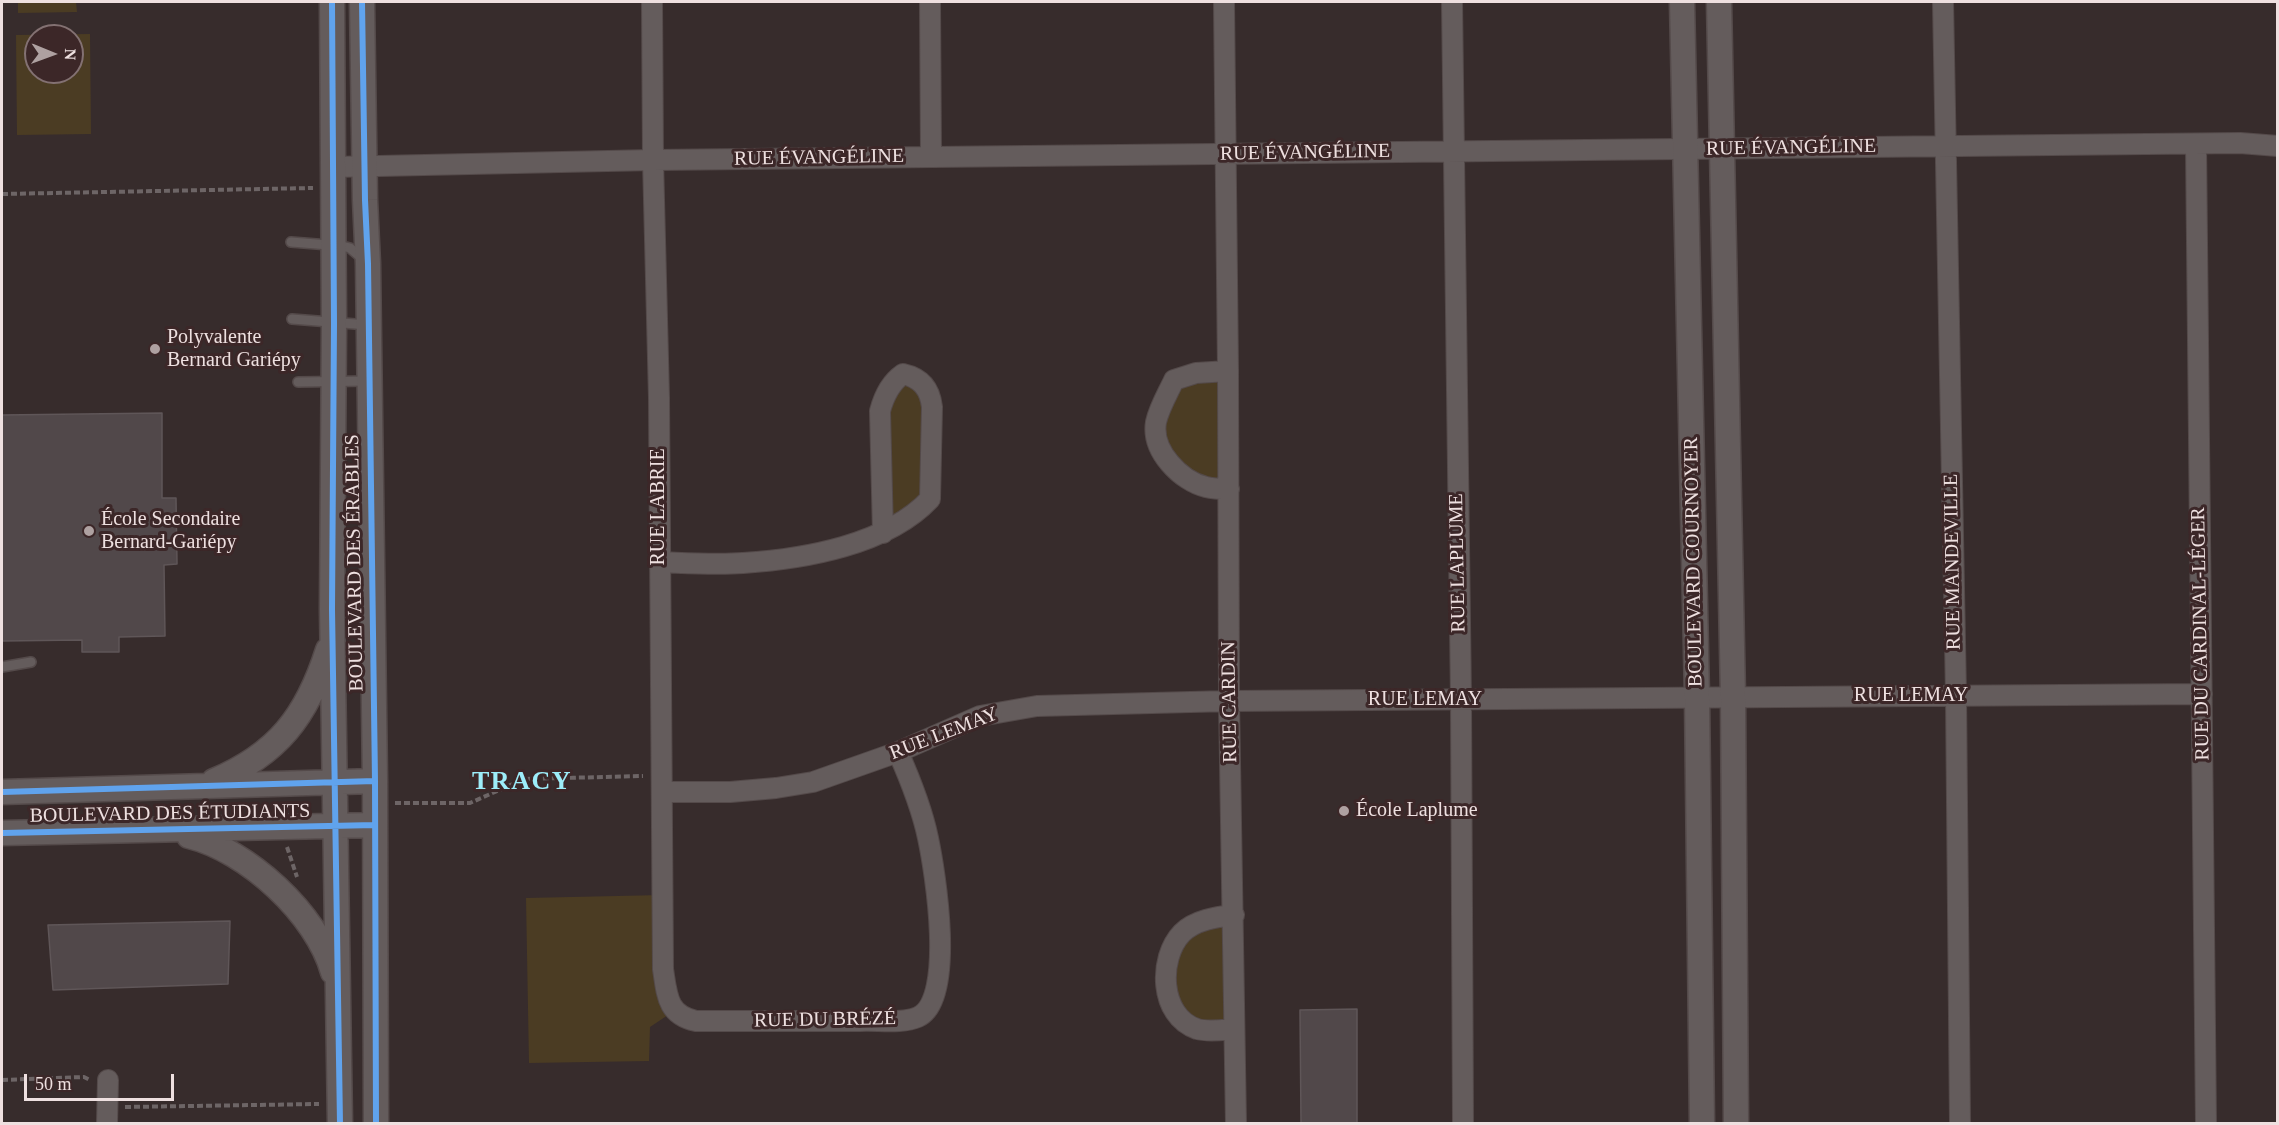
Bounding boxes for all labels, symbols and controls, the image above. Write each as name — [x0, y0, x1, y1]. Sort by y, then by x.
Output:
north arrow — [24, 24, 84, 84]
text: N — [62, 48, 79, 60]
street label: RUE ÉVANGÉLINE — [1706, 135, 1876, 161]
street label: RUE ÉVANGÉLINE — [1220, 140, 1390, 166]
street label: RUE ÉVANGÉLINE — [734, 145, 904, 171]
place label: Polyvalente Bernard Gariépy — [167, 326, 301, 373]
marker: Polyvalente Bernard Gariépy — [148, 342, 162, 356]
street label: BOULEVARD DES ÉRABLES — [341, 434, 369, 692]
street label: BOULEVARD COURNOYER — [1680, 437, 1708, 687]
street label: RUE LABRIE — [647, 448, 671, 566]
street label: RUE MANDEVILLE — [1939, 474, 1967, 650]
street label: RUE LAPLUME — [1445, 493, 1471, 633]
street label: RUE DU CARDINAL-LÉGER — [2187, 507, 2215, 761]
place label: École Secondaire Bernard-Gariépy — [101, 508, 240, 555]
marker: École Secondaire Bernard-Gariépy — [82, 524, 96, 538]
street label: RUE CARDIN — [1217, 641, 1243, 763]
street label: RUE LEMAY — [1854, 684, 1968, 708]
street label: RUE LEMAY — [1368, 688, 1482, 712]
street label: RUE LEMAY — [886, 702, 1002, 766]
district label: TRACY — [472, 766, 572, 798]
place label: École Laplume — [1356, 799, 1478, 823]
street label: BOULEVARD DES ÉTUDIANTS — [29, 800, 311, 828]
marker: École Laplume — [1337, 804, 1351, 818]
street label: RUE DU BRÉZÉ — [754, 1007, 896, 1033]
scale bar — [27, 1062, 177, 1100]
text: 50 m — [35, 1074, 72, 1094]

